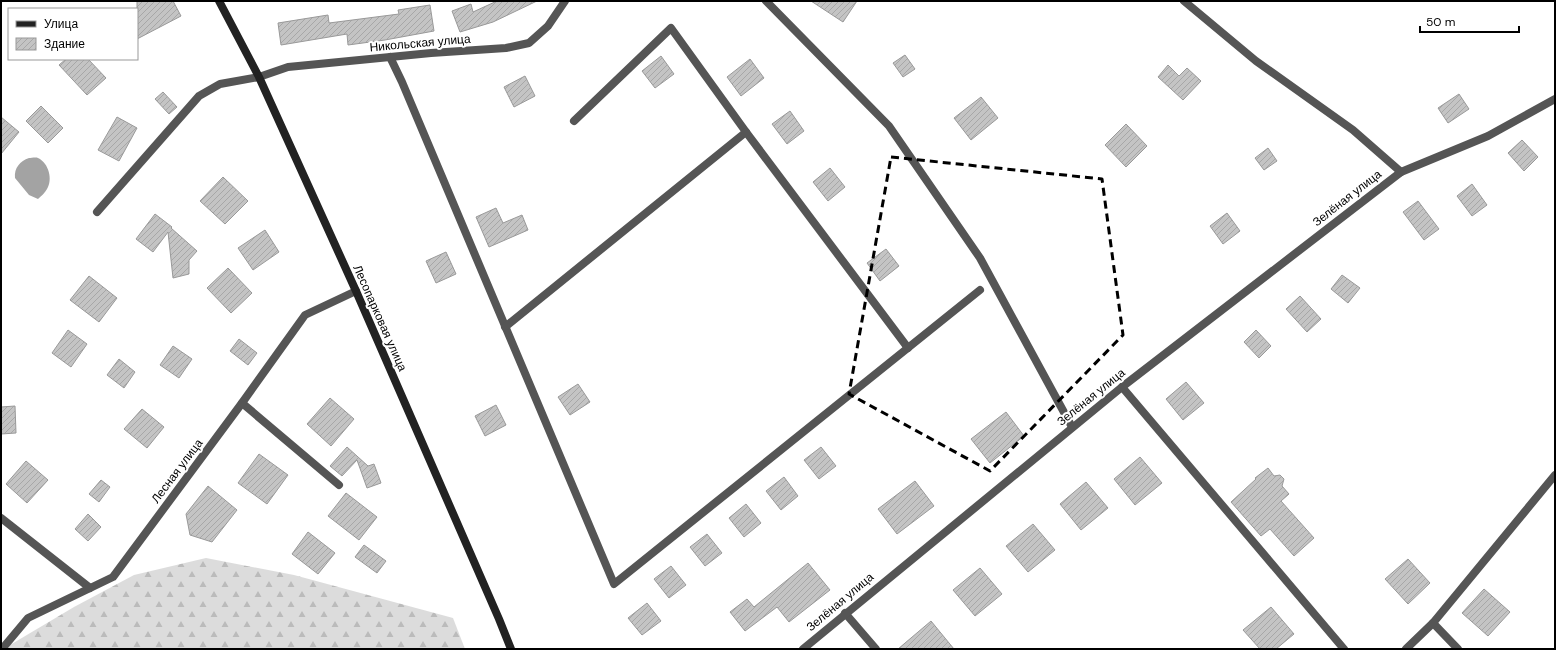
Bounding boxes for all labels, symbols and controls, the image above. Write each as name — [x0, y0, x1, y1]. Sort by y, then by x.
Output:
legend — [8, 8, 138, 60]
scale bar — [1420, 8, 1519, 34]
text: 50 m — [1426, 14, 1455, 30]
text: Улица — [44, 16, 78, 32]
street label: Никольская улица — [369, 31, 471, 55]
text: Здание — [44, 36, 85, 52]
street label: Зелёная улица — [1309, 166, 1385, 230]
street label: Лесопарковая улица — [349, 262, 411, 374]
street label: Зелёная улица — [1054, 364, 1129, 429]
street label: Лесная улица — [148, 435, 207, 506]
street label: Зелёная улица — [803, 569, 877, 635]

